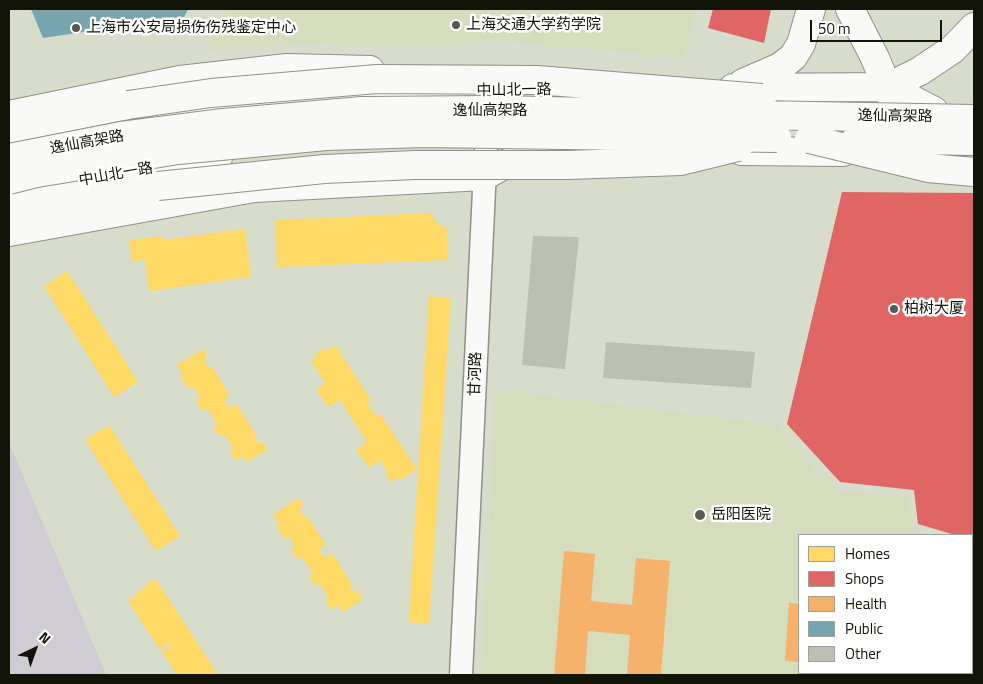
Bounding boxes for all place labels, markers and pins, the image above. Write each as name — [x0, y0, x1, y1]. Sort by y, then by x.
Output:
place label: 上海交通大学药学院 — [466, 16, 601, 34]
place label: 上海市公安局损伤伤残鉴定中心 — [86, 19, 296, 37]
marker: 上海交通大学药学院 — [450, 19, 462, 31]
marker: 上海市公安局损伤伤残鉴定中心 — [70, 22, 82, 34]
place label: 柏树大厦 — [904, 300, 964, 318]
marker: 柏树大厦 — [888, 303, 900, 315]
place label: 岳阳医院 — [711, 506, 771, 524]
marker: 岳阳医院 — [693, 508, 707, 522]

